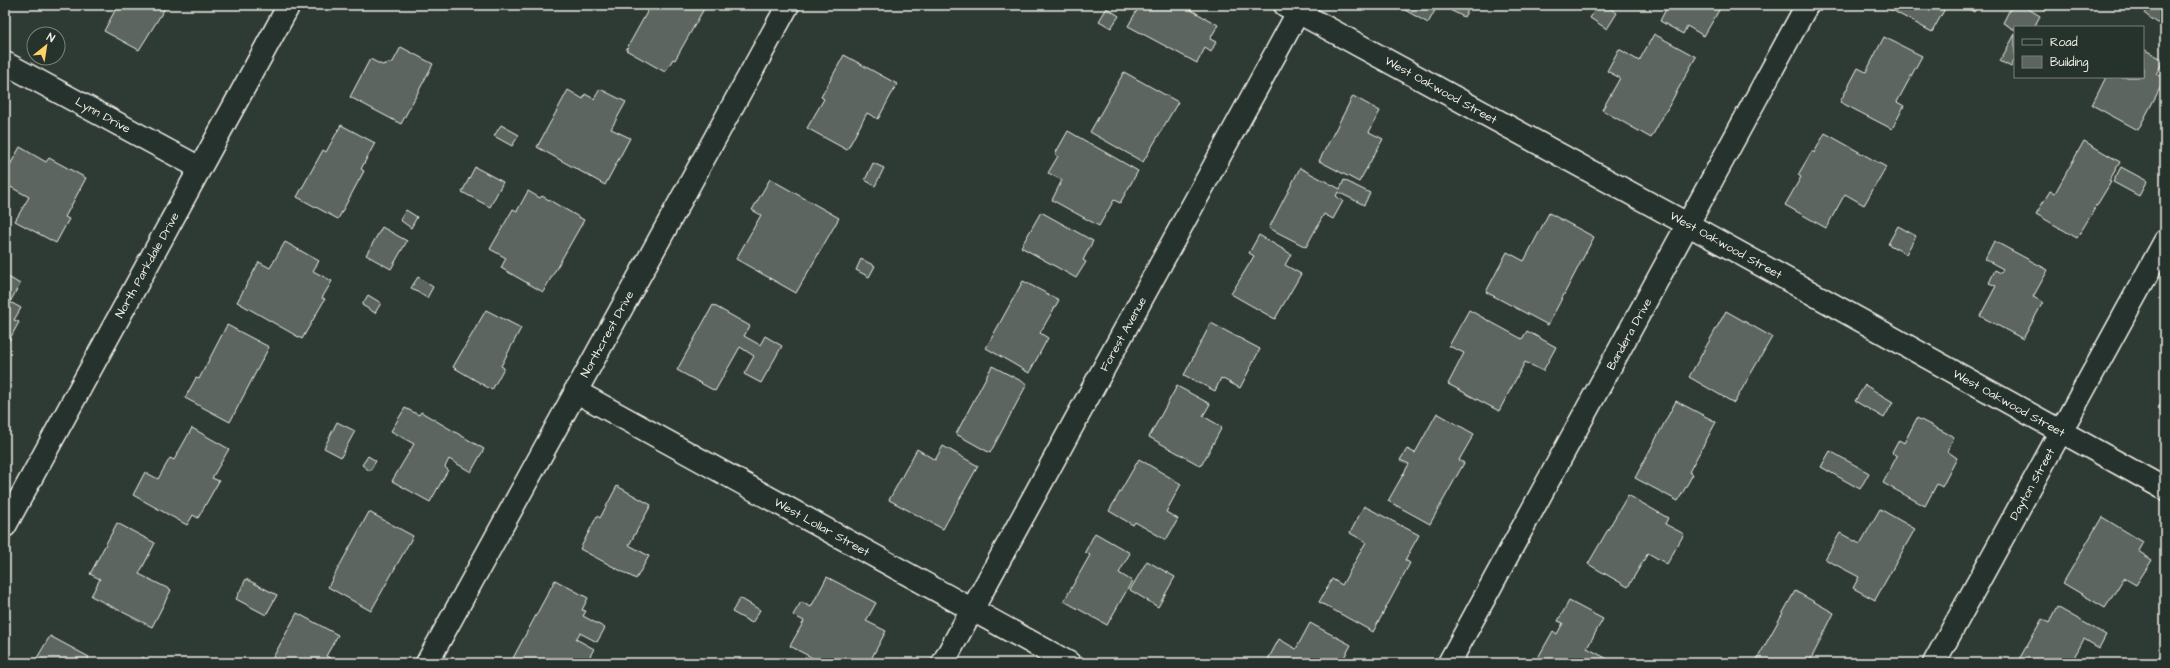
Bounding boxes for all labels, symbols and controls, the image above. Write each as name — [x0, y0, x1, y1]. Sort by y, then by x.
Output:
north arrow — [26, 26, 66, 66]
legend — [2014, 26, 2144, 78]
text: N — [44, 30, 58, 46]
text: Road — [2050, 34, 2078, 51]
street label: West Oakwood Street — [1381, 52, 1500, 129]
text: Building — [2050, 54, 2088, 72]
street label: Lynn Drive — [72, 93, 134, 139]
street label: West Oakwood Street — [1666, 207, 1785, 284]
street label: North Parkdale Drive — [111, 209, 184, 321]
street label: Northcrest Drive — [576, 287, 639, 381]
street label: Forest Avenue — [1096, 293, 1151, 375]
street label: Bandera Drive — [1603, 295, 1656, 373]
street label: West Oakwood Street — [1949, 365, 2068, 442]
street label: Dayton Street — [2006, 445, 2060, 524]
street label: West Lollar Street — [771, 494, 873, 561]

